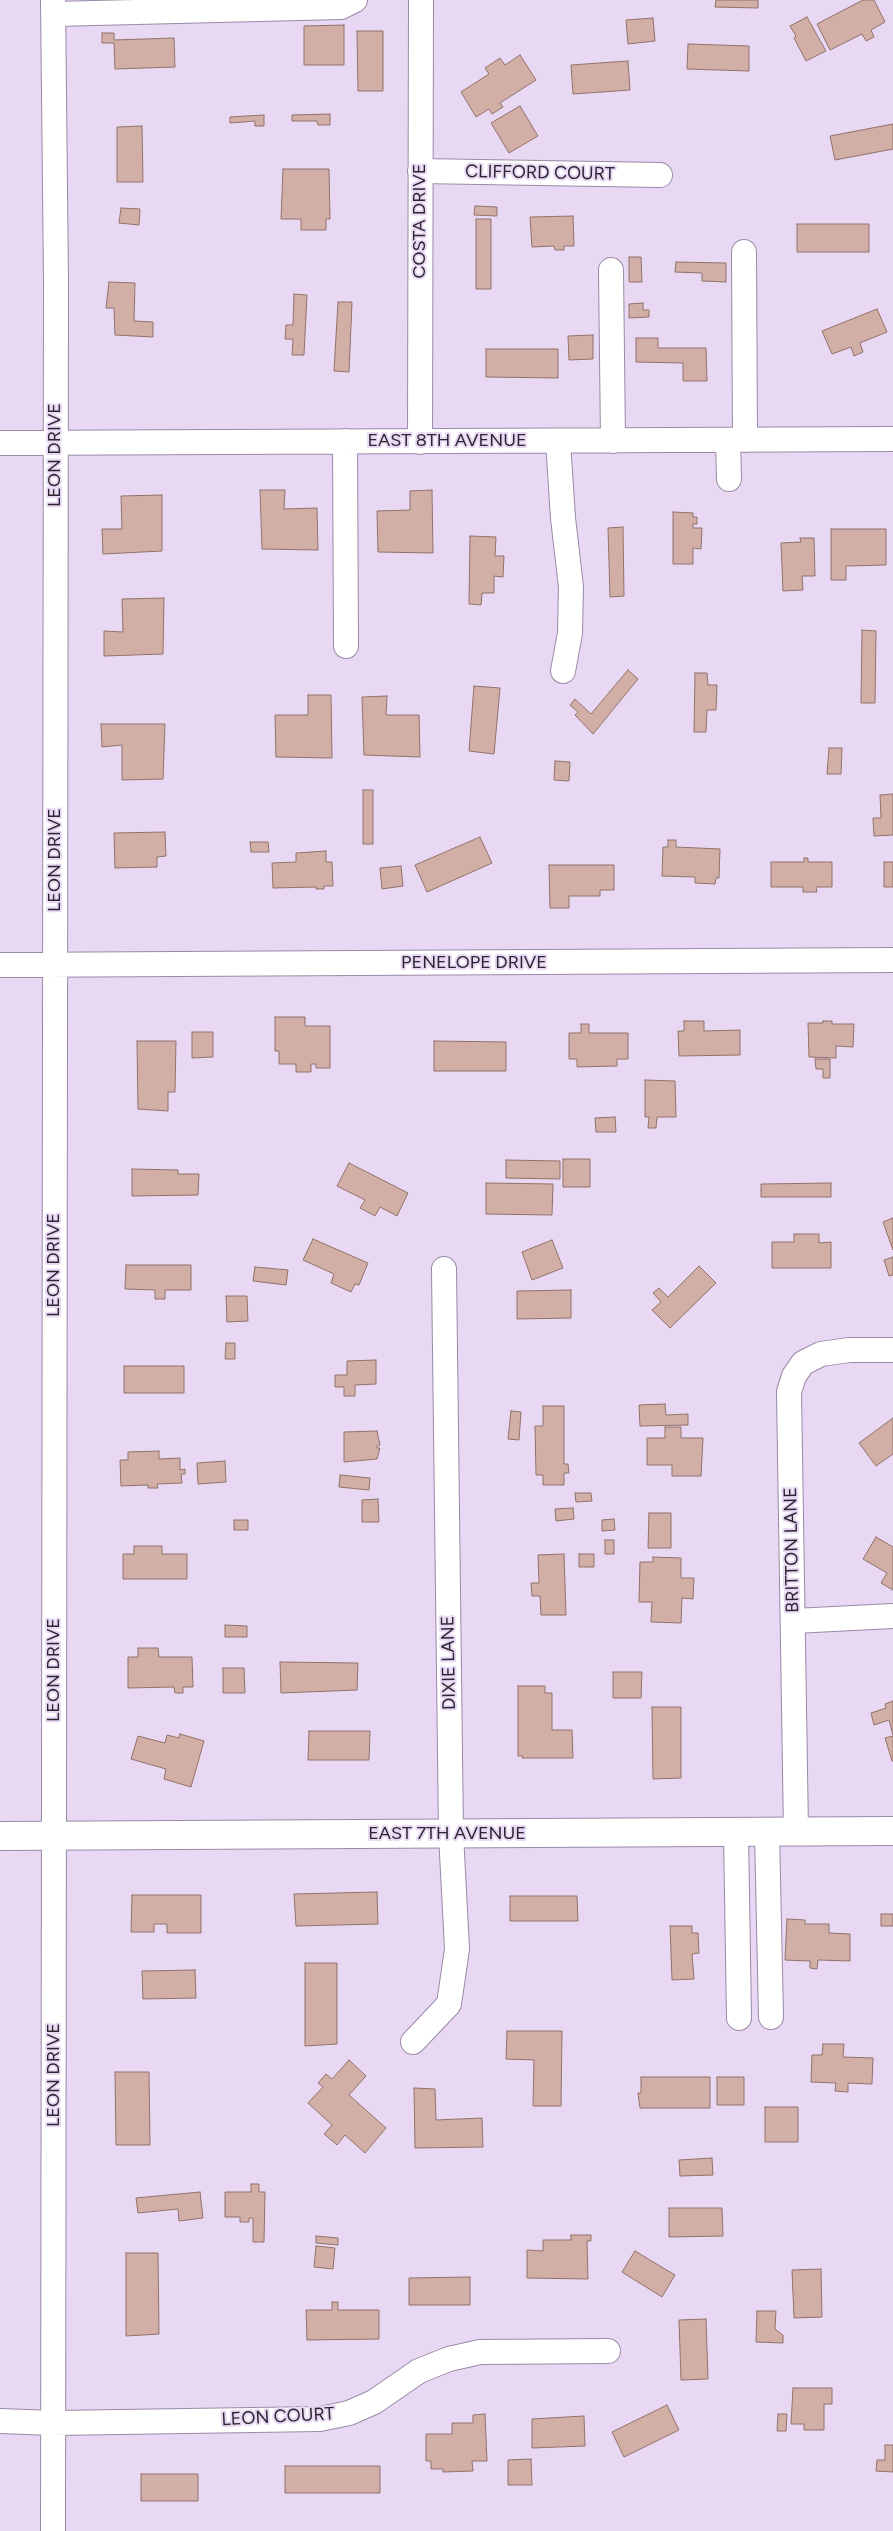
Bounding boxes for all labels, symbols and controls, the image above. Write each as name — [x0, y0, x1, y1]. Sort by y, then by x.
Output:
street label: CLIFFORD COURT — [465, 161, 615, 185]
street label: COSTA DRIVE — [409, 164, 431, 278]
street label: LEON DRIVE — [44, 403, 66, 507]
street label: EAST 8TH AVENUE — [367, 430, 527, 452]
street label: LEON DRIVE — [44, 808, 66, 912]
street label: PENELOPE DRIVE — [401, 952, 547, 974]
street label: LEON DRIVE — [43, 1213, 65, 1317]
street label: BRITTON LANE — [780, 1487, 804, 1613]
street label: DIXIE LANE — [437, 1616, 461, 1710]
street label: LEON DRIVE — [43, 1618, 65, 1722]
street label: EAST 7TH AVENUE — [368, 1823, 526, 1845]
street label: LEON DRIVE — [43, 2023, 65, 2127]
street label: LEON COURT — [221, 2403, 335, 2431]

